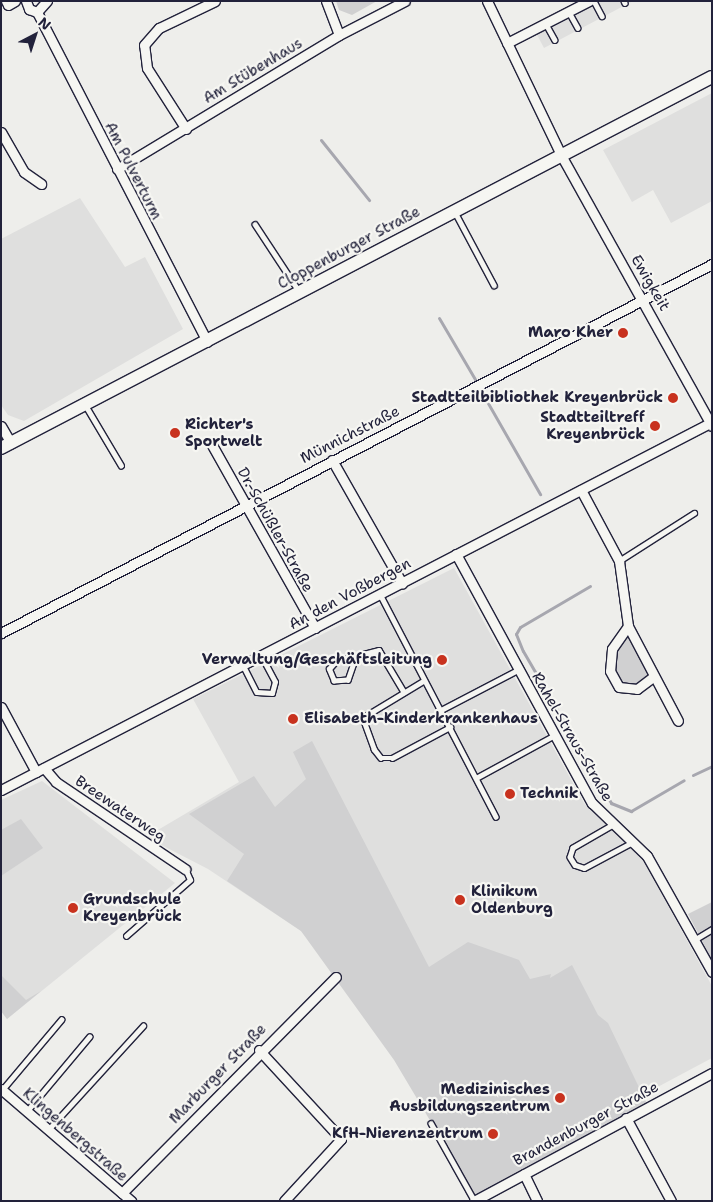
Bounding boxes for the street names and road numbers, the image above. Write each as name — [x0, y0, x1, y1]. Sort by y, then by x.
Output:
street label: Am Stübenhaus — [200, 34, 306, 108]
street label: Am Pulverturm — [101, 119, 165, 223]
street label: Cloppenburger Straße — [275, 203, 423, 293]
street label: Ewigkeit — [627, 252, 673, 314]
street label: Münnichstraße — [297, 402, 403, 468]
street label: Dr.-Schüßler-Straße — [233, 465, 317, 595]
street label: An den Voßbergen — [286, 554, 414, 634]
street label: Rahel-Straus-Straße — [528, 669, 616, 805]
street label: Breewaterweg — [71, 772, 169, 846]
street label: Marburger Straße — [166, 1020, 270, 1128]
street label: Brandenburger Straße — [510, 1078, 662, 1170]
street label: Klingenbergstraße — [19, 1084, 131, 1186]

